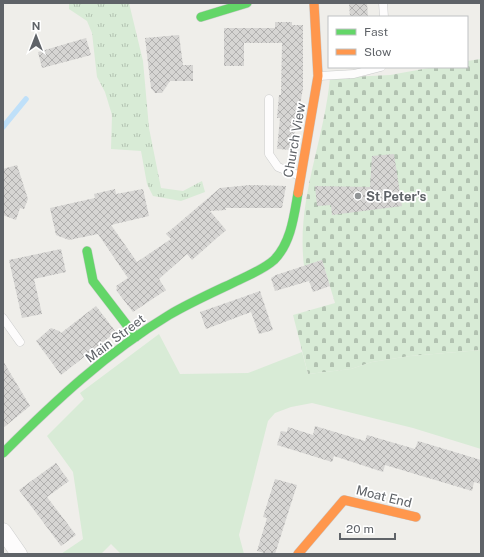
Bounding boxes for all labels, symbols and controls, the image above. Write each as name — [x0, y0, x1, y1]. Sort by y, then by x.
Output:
north arrow — [16, 16, 56, 56]
legend — [328, 16, 468, 68]
text: N — [32, 20, 40, 32]
text: Fast — [364, 25, 389, 39]
text: Slow — [364, 45, 392, 59]
street label: Church View — [281, 101, 308, 179]
place label: St Peter's — [366, 189, 426, 204]
marker: St Peter's — [353, 191, 363, 201]
street label: Main Street — [83, 311, 148, 366]
street label: Moat End — [354, 482, 413, 511]
scale bar — [340, 515, 395, 541]
text: 20 m — [346, 522, 374, 536]

